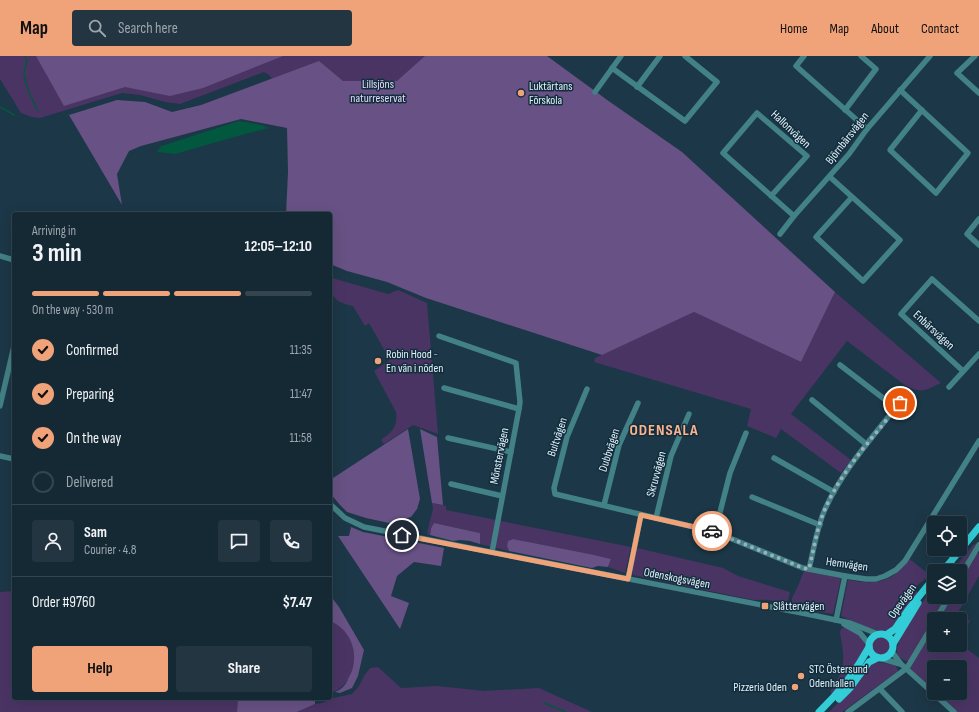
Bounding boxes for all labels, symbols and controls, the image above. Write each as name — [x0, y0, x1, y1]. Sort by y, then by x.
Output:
search box — [72, 10, 352, 46]
text: Map — [20, 17, 48, 40]
icon: search — [86, 17, 108, 39]
text: Search here — [118, 19, 178, 38]
text: Home — [780, 20, 808, 37]
text: Map — [830, 20, 849, 37]
text: About — [871, 20, 899, 37]
text: Contact — [921, 20, 959, 37]
park label: Lillsjöns naturreservat — [350, 77, 406, 106]
place label: Luktärtans Förskola — [529, 79, 573, 108]
marker: Luktärtans Förskola — [516, 88, 526, 98]
street label: Hallonvägen — [768, 107, 814, 152]
street label: Björnbärsvägen — [822, 109, 872, 167]
text: Arriving in — [32, 223, 76, 239]
text: 12:05–12:10 — [245, 237, 312, 256]
text: 3 min — [32, 238, 82, 269]
text: On the way · 530 m — [32, 302, 113, 318]
street label: Enbärsvägen — [910, 307, 957, 353]
icon: check — [32, 339, 54, 361]
text: Confirmed — [66, 341, 119, 360]
text: 11:35 — [290, 342, 312, 358]
place label: Robin Hood - En vän i nöden — [386, 347, 443, 376]
marker: Robin Hood - En vän i nöden — [373, 356, 383, 366]
icon: check — [32, 383, 54, 405]
text: Preparing — [66, 385, 114, 404]
text: 11:47 — [290, 386, 312, 402]
pin — [883, 386, 917, 420]
icon: bag — [889, 392, 911, 414]
street label: Bultvägen — [544, 416, 571, 459]
district label: ODENSALA — [629, 421, 699, 440]
icon: check — [32, 427, 54, 449]
street label: Mönstervägen — [487, 427, 512, 486]
street label: Dubbvägen — [595, 427, 623, 474]
text: On the way — [66, 429, 121, 448]
text: 11:58 — [290, 430, 312, 446]
street label: Skruvvägen — [643, 450, 670, 499]
text: Delivered — [66, 473, 113, 492]
courier — [692, 511, 732, 551]
map controls — [927, 516, 967, 700]
button: locate — [927, 516, 967, 556]
pin — [385, 518, 419, 552]
button: person — [32, 520, 74, 562]
button: chat — [218, 520, 260, 562]
button: phone — [270, 520, 312, 562]
icon: car — [701, 520, 723, 542]
text: Sam — [84, 523, 107, 542]
icon: home — [391, 524, 413, 546]
text: Courier · 4.8 — [84, 542, 136, 558]
street label: Hemvägen — [825, 554, 869, 575]
button: layers — [927, 564, 967, 604]
street label: Odenskogsvägen — [642, 565, 711, 592]
street label: Opevägen — [885, 581, 920, 622]
text: Order #9760 — [32, 593, 95, 612]
text: $7.47 — [282, 593, 312, 612]
place label: Slåttervägen — [773, 599, 824, 614]
marker: Slåttervägen — [760, 601, 770, 611]
button: + — [927, 612, 967, 652]
button: Help — [32, 646, 168, 692]
button: Share — [176, 646, 312, 692]
button: − — [927, 660, 967, 700]
place label: STC Östersund Odenhallen — [809, 662, 868, 691]
marker: STC Östersund Odenhallen — [796, 671, 806, 681]
place label: Pizzeria Oden — [733, 680, 787, 695]
marker: Pizzeria Oden — [790, 682, 800, 692]

